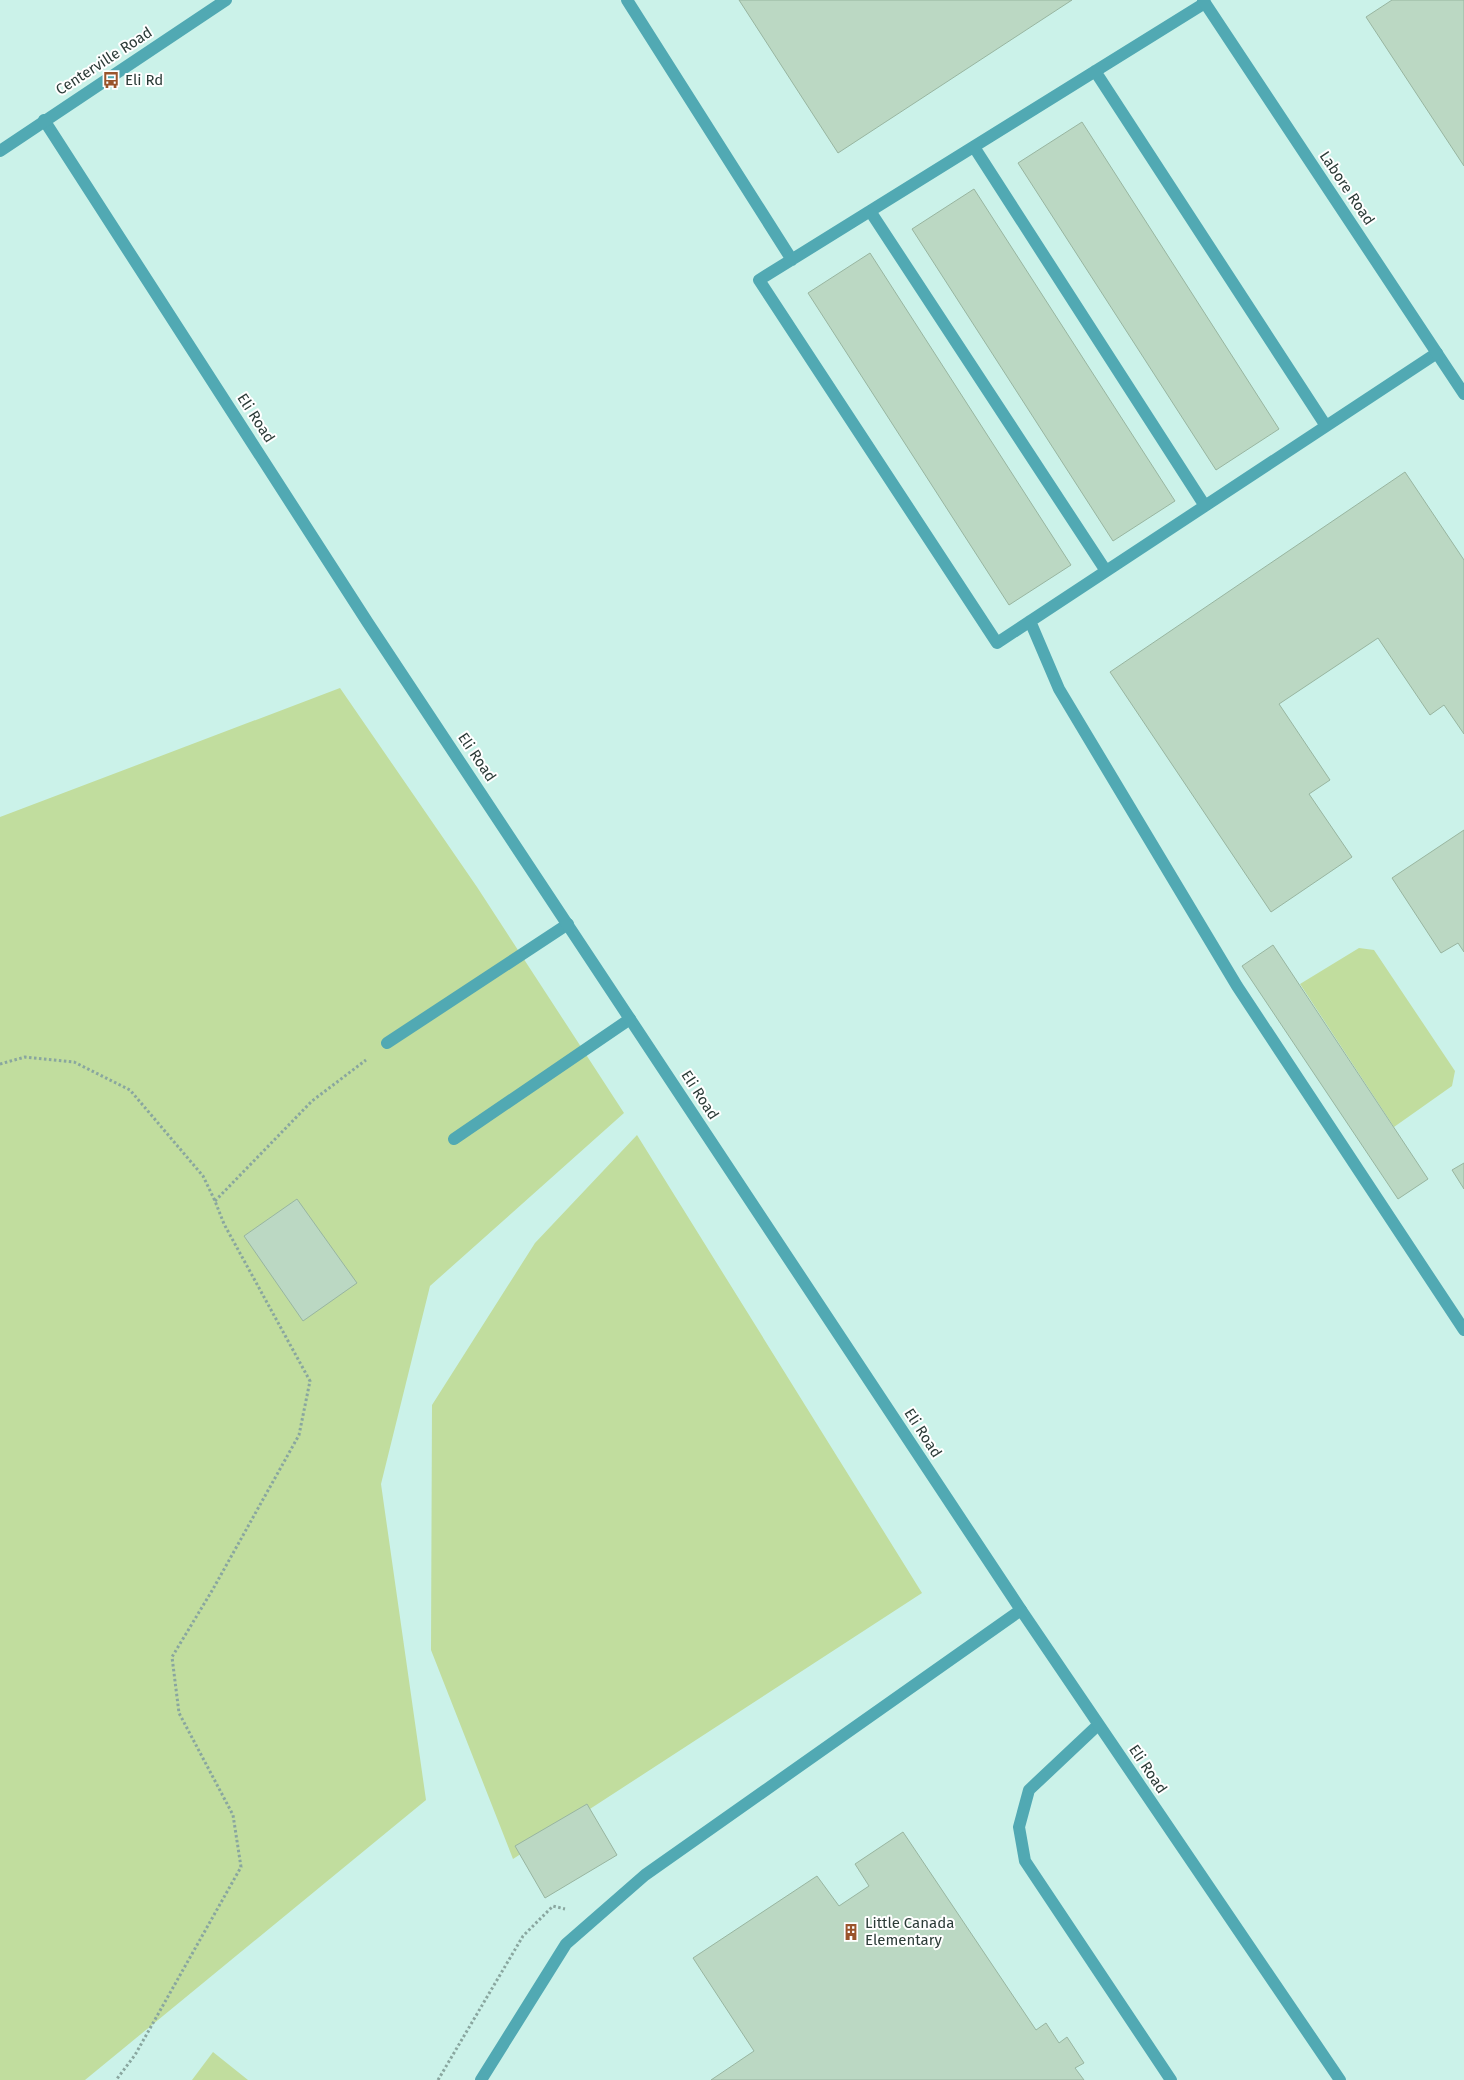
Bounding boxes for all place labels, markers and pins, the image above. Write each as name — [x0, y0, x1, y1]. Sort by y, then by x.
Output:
bus stop icon: Eli Rd — [101, 70, 121, 90]
place label: Eli Rd — [125, 71, 163, 89]
place label: Little Canada Elementary — [865, 1914, 954, 1949]
building icon: Little Canada Elementary — [841, 1922, 861, 1942]

